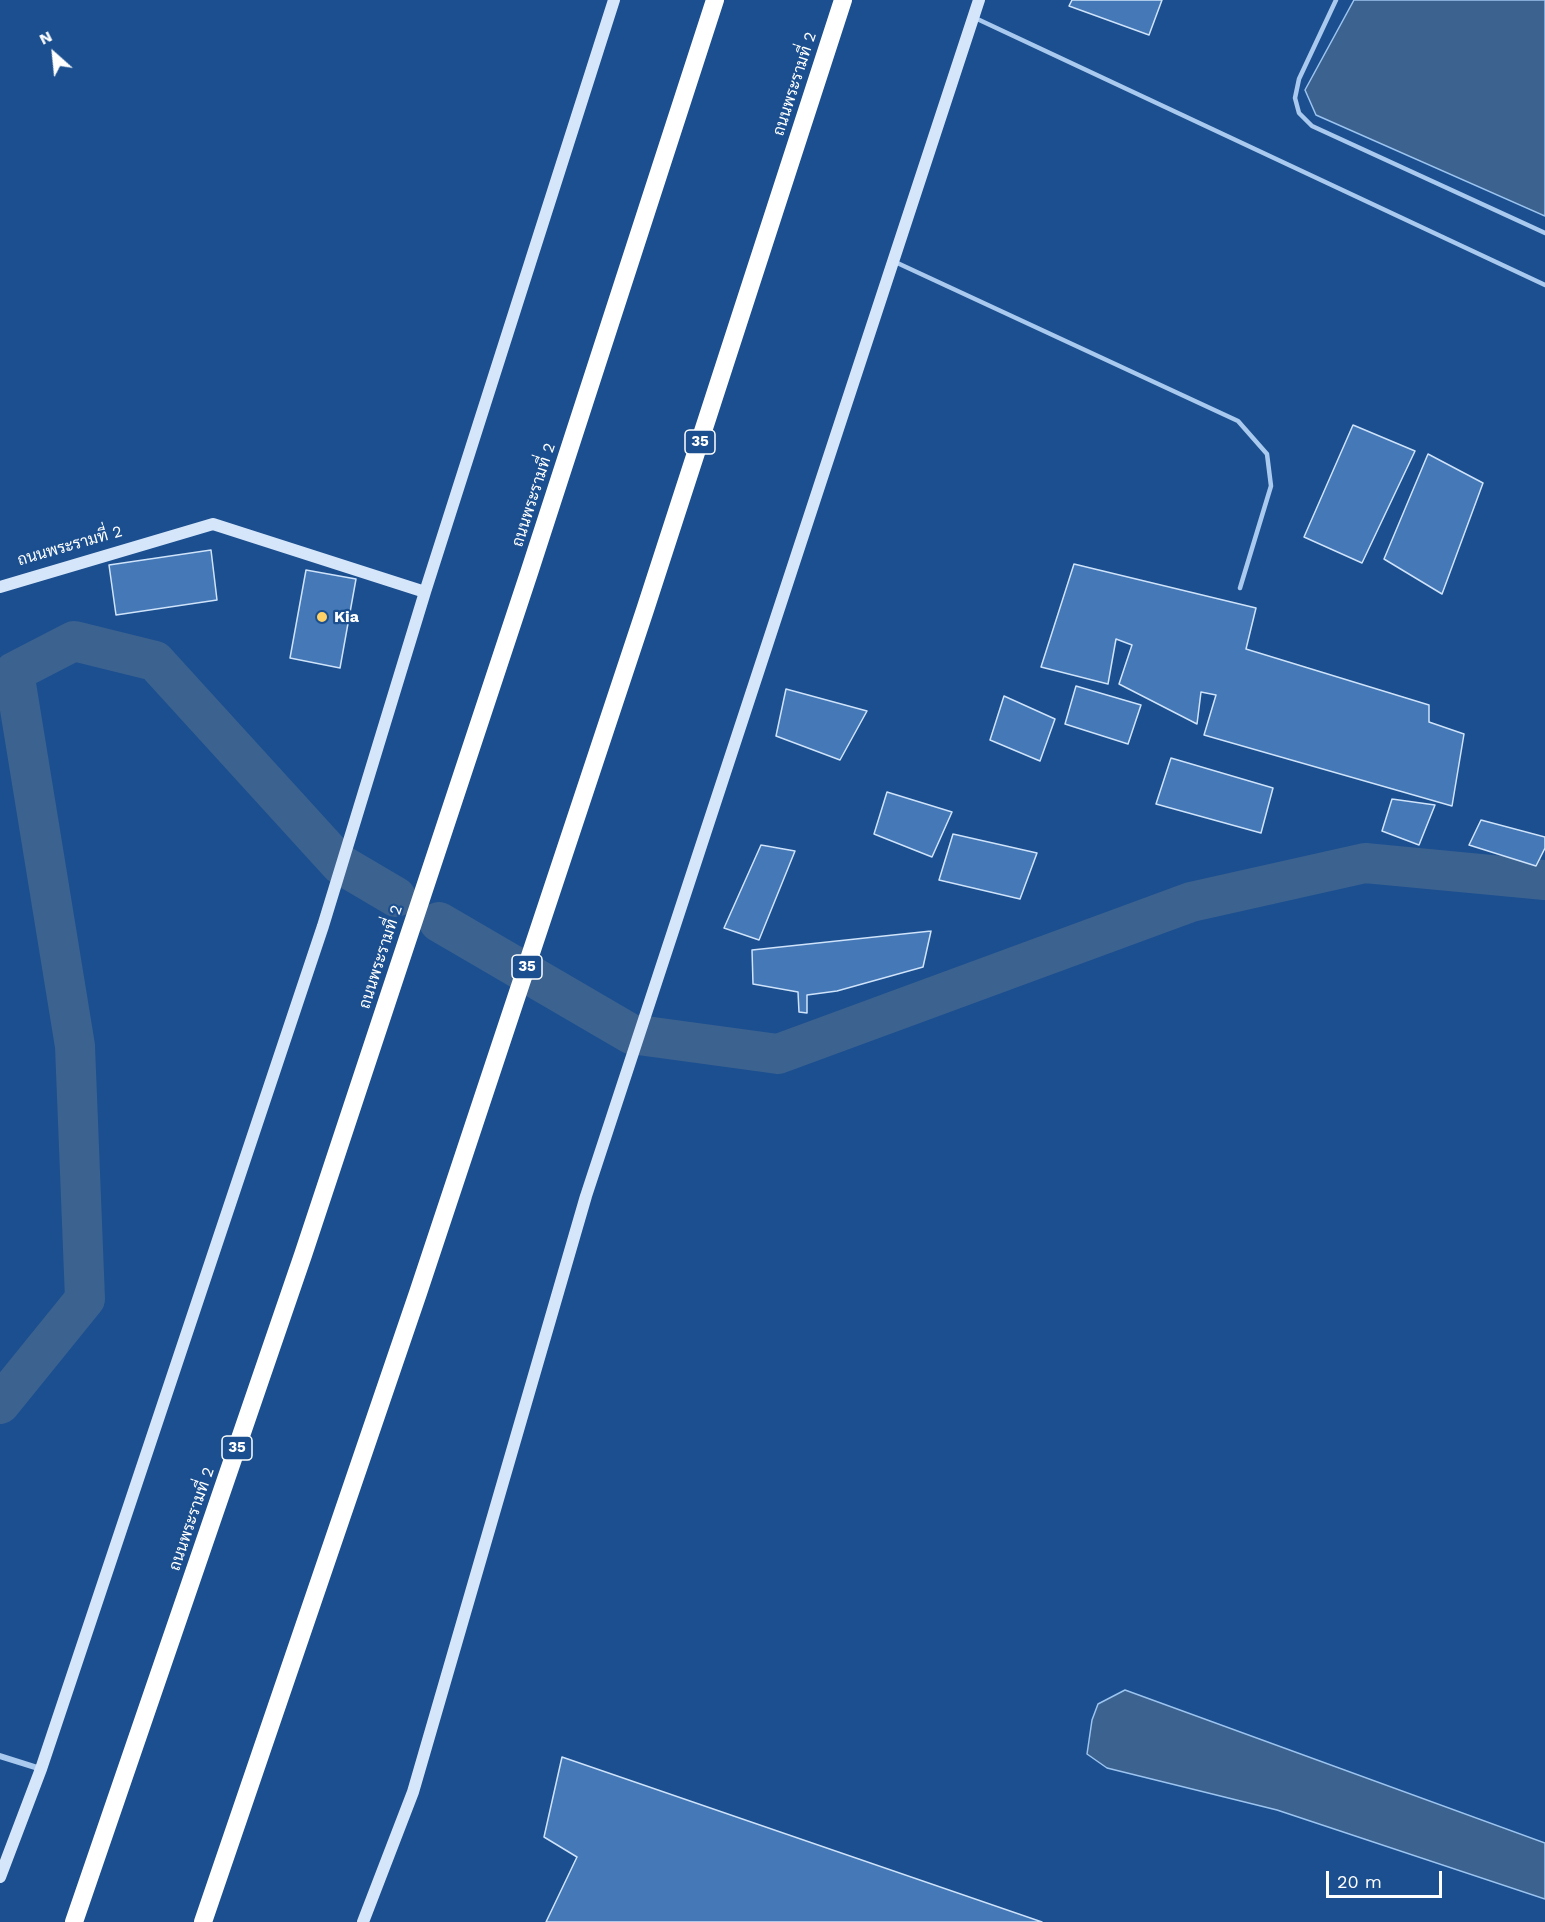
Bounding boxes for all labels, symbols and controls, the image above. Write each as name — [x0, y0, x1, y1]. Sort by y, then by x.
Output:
north arrow — [24, 24, 84, 84]
text: N — [36, 26, 55, 49]
street label: ถนนพระรามที่ 2 — [769, 30, 821, 138]
road number: 35 — [685, 430, 715, 454]
street label: ถนนพระรามที่ 2 — [508, 441, 560, 549]
street label: ถนนพระรามที่ 2 — [15, 522, 125, 570]
place label: Kia — [334, 607, 359, 627]
marker: Kia — [315, 610, 329, 624]
street label: ถนนพระรามที่ 2 — [355, 903, 407, 1011]
road number: 35 — [512, 955, 542, 979]
road number: 35 — [222, 1436, 252, 1460]
street label: ถนนพระรามที่ 2 — [165, 1465, 219, 1573]
scale bar — [1329, 1859, 1444, 1897]
text: 20 m — [1337, 1871, 1382, 1892]

